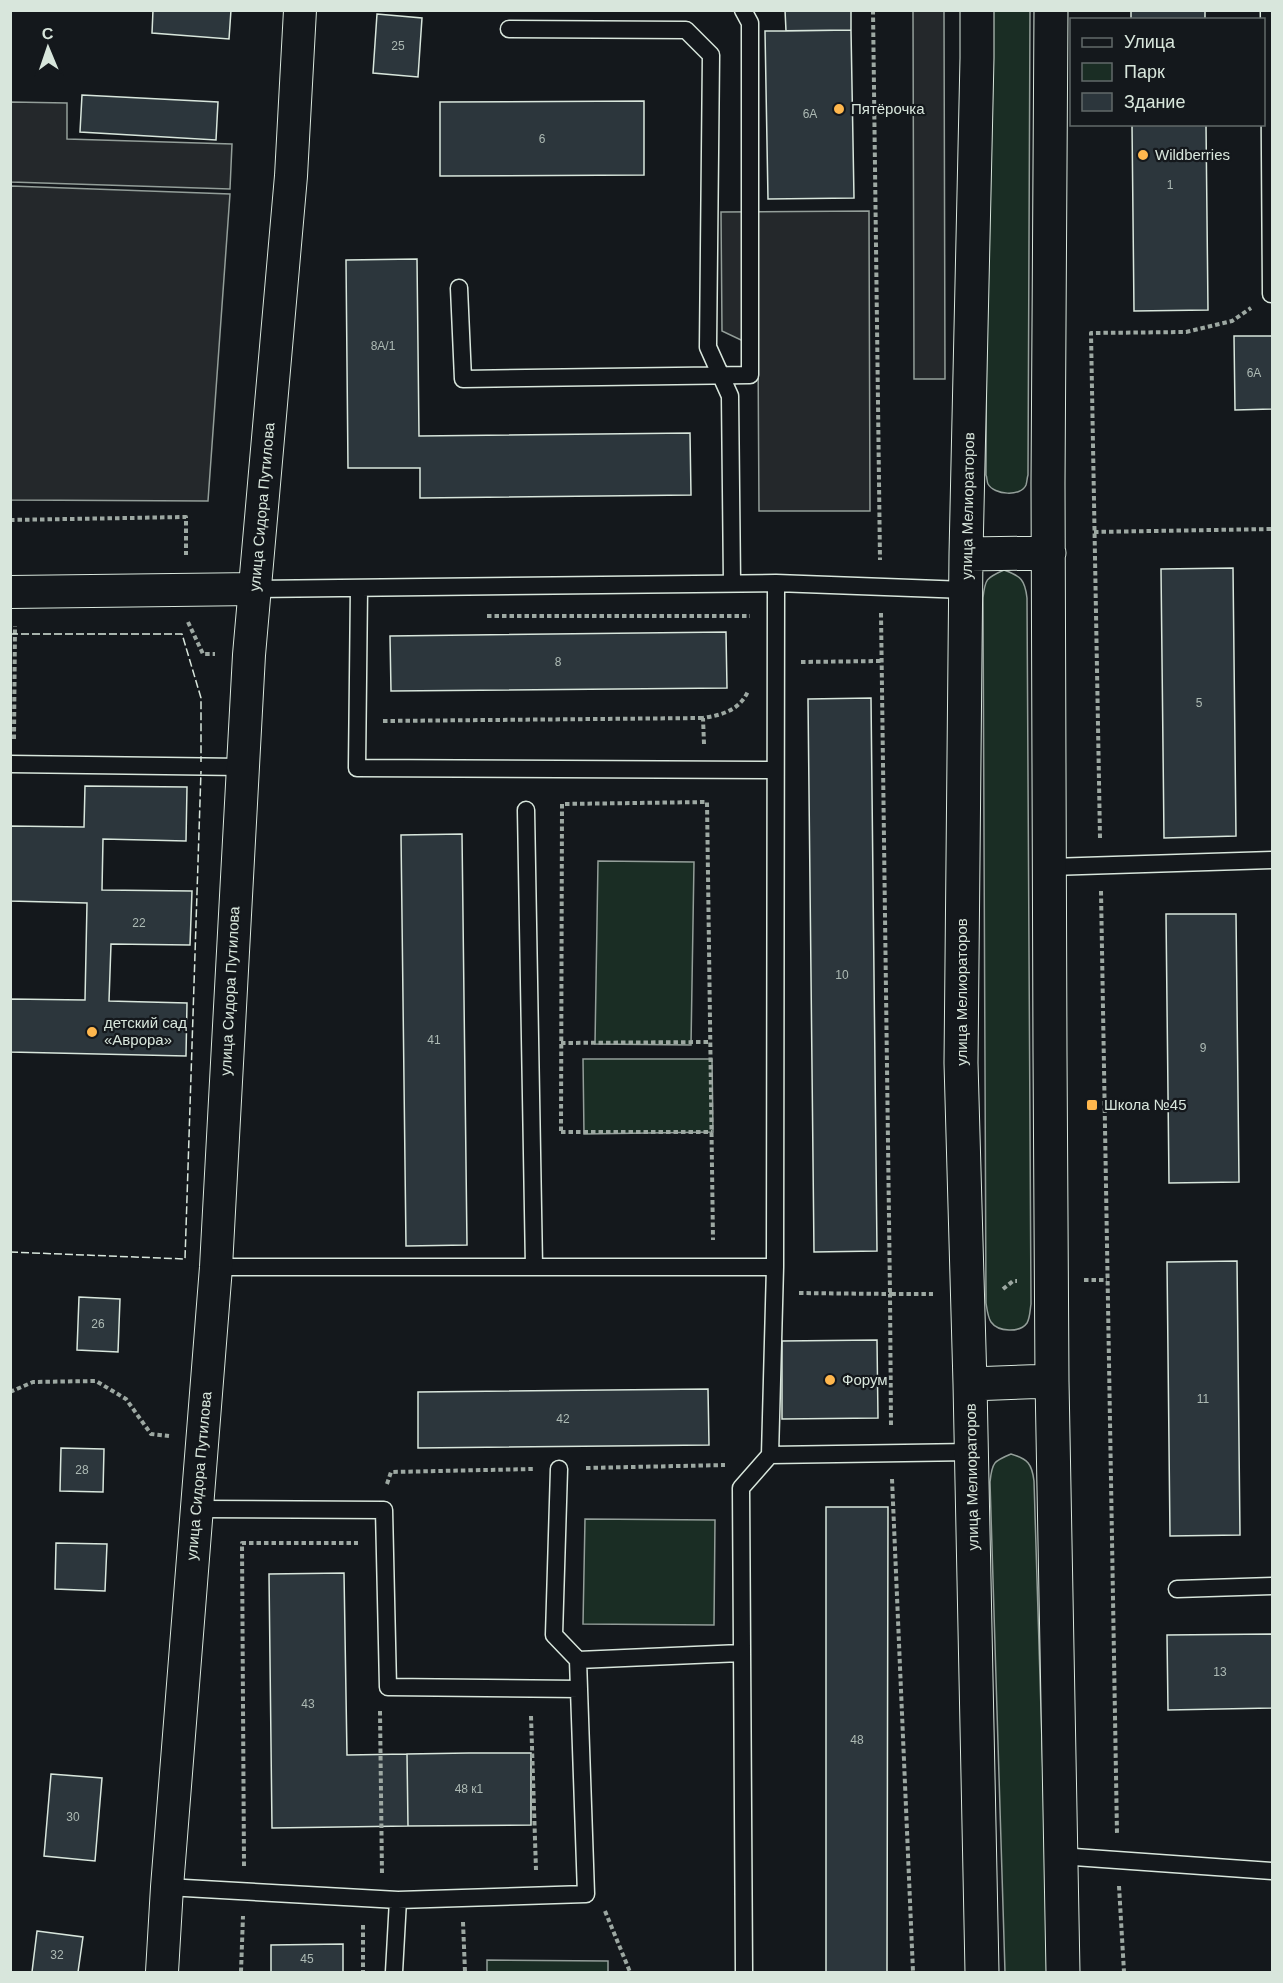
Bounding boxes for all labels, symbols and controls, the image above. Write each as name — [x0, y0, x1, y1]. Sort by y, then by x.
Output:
north arrow — [18, 18, 78, 78]
legend — [1070, 18, 1265, 126]
text: С — [41, 25, 54, 42]
text: Улица — [1124, 32, 1176, 52]
house number: 25 — [391, 39, 405, 53]
text: Парк — [1124, 62, 1165, 82]
text: Здание — [1124, 92, 1185, 112]
place label: Пятёрочка — [851, 100, 925, 117]
marker: Пятёрочка — [832, 102, 846, 116]
house number: 6А — [803, 107, 817, 121]
house number: 6 — [539, 132, 546, 146]
place label: Wildberries — [1155, 146, 1230, 163]
marker: Wildberries — [1136, 148, 1150, 162]
house number: 1 — [1167, 178, 1174, 192]
house number: 8А/1 — [371, 339, 396, 353]
house number: 6А — [1247, 366, 1261, 380]
street label: улица Сидора Путилова — [246, 421, 277, 592]
street label: улица Мелиораторов — [958, 432, 977, 580]
house number: 8 — [555, 655, 562, 669]
house number: 5 — [1196, 696, 1203, 710]
street label: улица Сидора Путилова — [217, 905, 242, 1076]
house number: 22 — [132, 916, 146, 930]
street label: улица Мелиораторов — [953, 918, 970, 1066]
house number: 10 — [835, 968, 849, 982]
place label: детский сад «Аврора» — [104, 1014, 187, 1048]
marker: детский сад «Аврора» — [85, 1025, 99, 1039]
house number: 41 — [427, 1033, 441, 1047]
house number: 9 — [1200, 1041, 1207, 1055]
place label: Школа №45 — [1104, 1096, 1187, 1113]
marker: Школа №45 — [1085, 1098, 1099, 1112]
house number: 26 — [91, 1317, 105, 1331]
place label: Форум — [842, 1371, 888, 1388]
marker: Форум — [823, 1373, 837, 1387]
street label: улица Сидора Путилова — [183, 1390, 214, 1561]
house number: 11 — [1197, 1392, 1210, 1406]
street label: улица Мелиораторов — [962, 1403, 981, 1551]
house number: 42 — [556, 1412, 570, 1426]
house number: 28 — [75, 1463, 89, 1477]
house number: 13 — [1213, 1665, 1227, 1679]
house number: 43 — [301, 1697, 315, 1711]
house number: 48 — [850, 1733, 864, 1747]
house number: 48 к1 — [455, 1782, 484, 1796]
house number: 30 — [66, 1810, 80, 1824]
house number: 32 — [50, 1948, 64, 1962]
house number: 45 — [300, 1952, 314, 1966]

